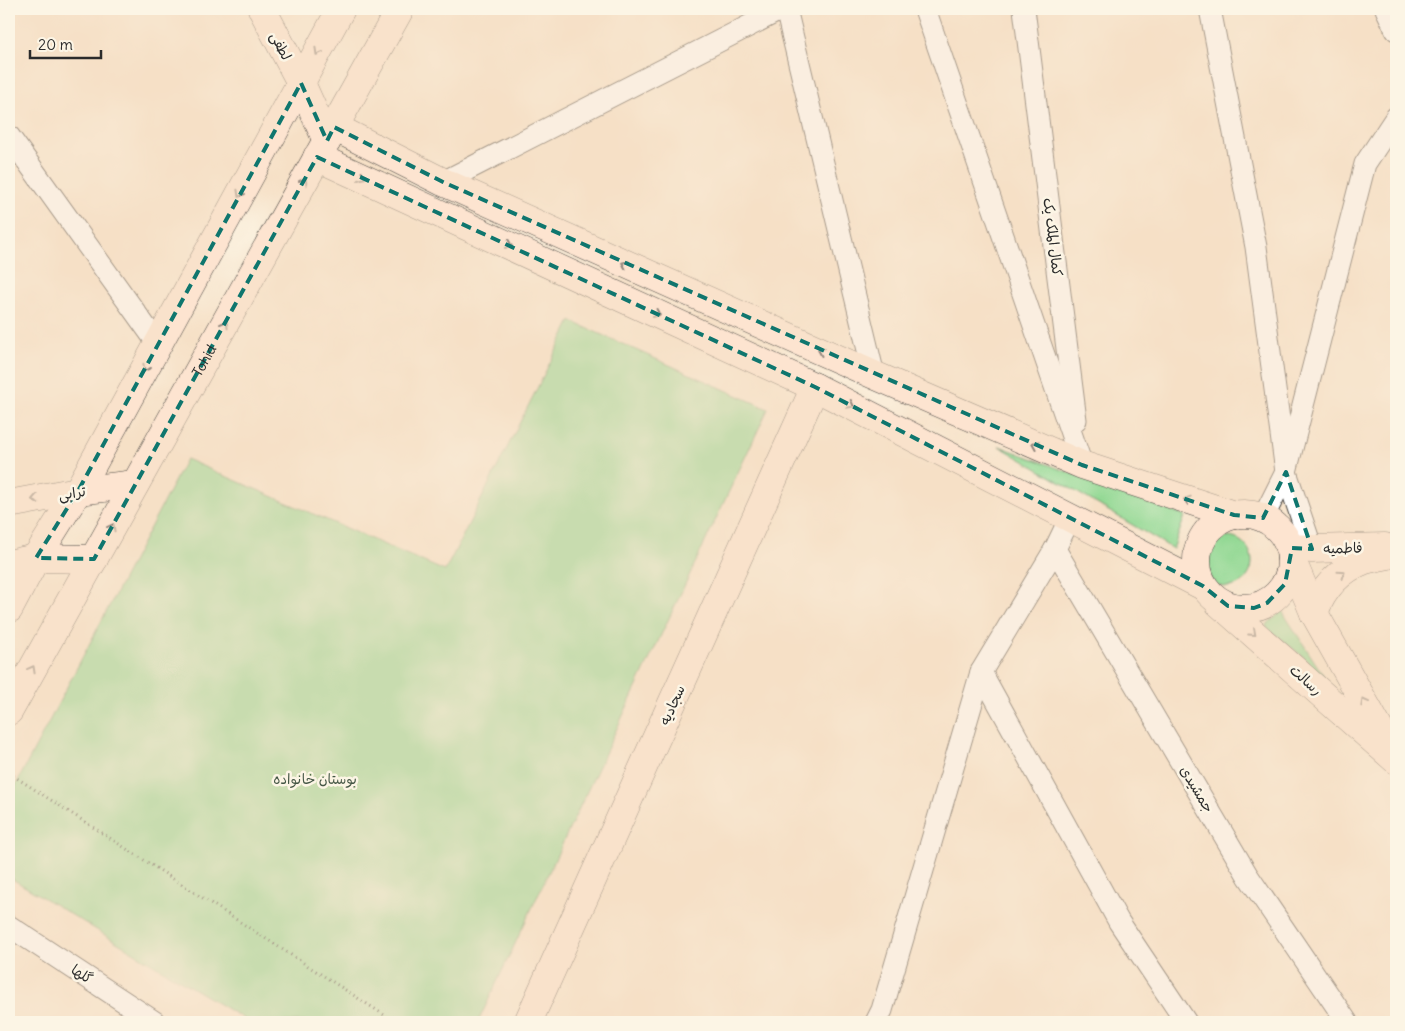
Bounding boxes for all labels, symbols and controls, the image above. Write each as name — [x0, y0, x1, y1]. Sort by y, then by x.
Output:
scale bar — [30, 28, 101, 60]
street label: لطفی — [266, 29, 296, 63]
text: 20 m — [38, 35, 73, 54]
one-way arrow — [314, 46, 324, 55]
one-way arrow — [357, 171, 366, 182]
one-way arrow — [297, 178, 307, 187]
one-way arrow — [236, 189, 246, 198]
street label: کمال الملک یک — [1039, 197, 1067, 277]
one-way arrow — [504, 239, 513, 250]
one-way arrow — [621, 259, 630, 270]
one-way arrow — [652, 307, 661, 318]
one-way arrow — [218, 320, 228, 329]
street label: Tohid — [188, 342, 220, 380]
one-way arrow — [817, 347, 826, 358]
one-way arrow — [142, 362, 152, 371]
one-way arrow — [846, 399, 855, 409]
one-way arrow — [1031, 440, 1040, 451]
street label: ترابی — [57, 482, 88, 504]
one-way arrow — [31, 494, 40, 504]
one-way arrow — [1184, 495, 1192, 505]
one-way arrow — [105, 523, 115, 532]
street label: فاطمیه — [1323, 539, 1363, 557]
one-way arrow — [1336, 571, 1345, 581]
one-way arrow — [1247, 627, 1256, 636]
street label: رسالت — [1286, 661, 1326, 699]
one-way arrow — [26, 665, 36, 674]
street label: سجادیه — [655, 682, 689, 728]
one-way arrow — [1360, 698, 1370, 707]
street label: جمشیدی — [1176, 762, 1218, 816]
park label: بوستان خانواده — [273, 770, 357, 788]
street label: گلها — [68, 960, 96, 988]

